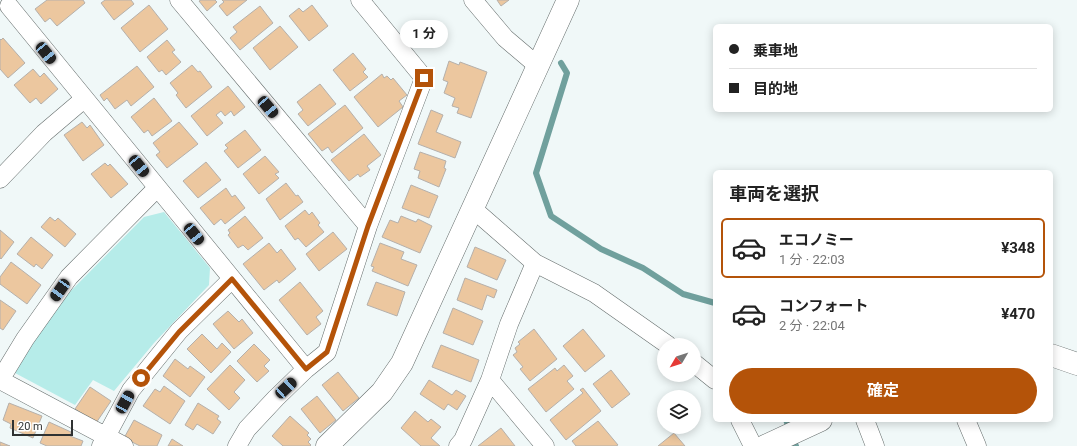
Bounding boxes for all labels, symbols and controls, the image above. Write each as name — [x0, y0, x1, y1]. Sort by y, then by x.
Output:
callout: 1 分 — [400, 20, 448, 48]
text: 1 分 — [412, 26, 436, 41]
car — [34, 40, 58, 66]
text: 乗車地 — [753, 42, 798, 60]
route end — [415, 69, 433, 87]
text: 目的地 — [753, 80, 798, 98]
car — [256, 94, 280, 120]
car — [127, 153, 151, 179]
text: 車両を選択 — [729, 183, 819, 204]
car — [182, 221, 206, 247]
icon: car — [731, 230, 767, 266]
text: エコノミー — [779, 231, 854, 249]
text: ¥348 — [1001, 239, 1035, 257]
text: 1 分 · 22:03 — [779, 252, 845, 267]
car — [48, 277, 72, 303]
icon: car — [731, 296, 767, 332]
text: コンフォート — [779, 297, 869, 315]
text: ¥470 — [1001, 305, 1035, 323]
text: 2 分 · 22:04 — [779, 318, 845, 333]
north arrow — [657, 338, 701, 382]
map controls — [657, 338, 701, 434]
button: 確定 — [729, 368, 1037, 414]
route start — [132, 369, 150, 387]
car — [273, 375, 299, 401]
car — [114, 389, 136, 415]
button: layers — [657, 390, 701, 434]
scale bar — [12, 418, 73, 437]
text: 20 m — [18, 420, 43, 433]

